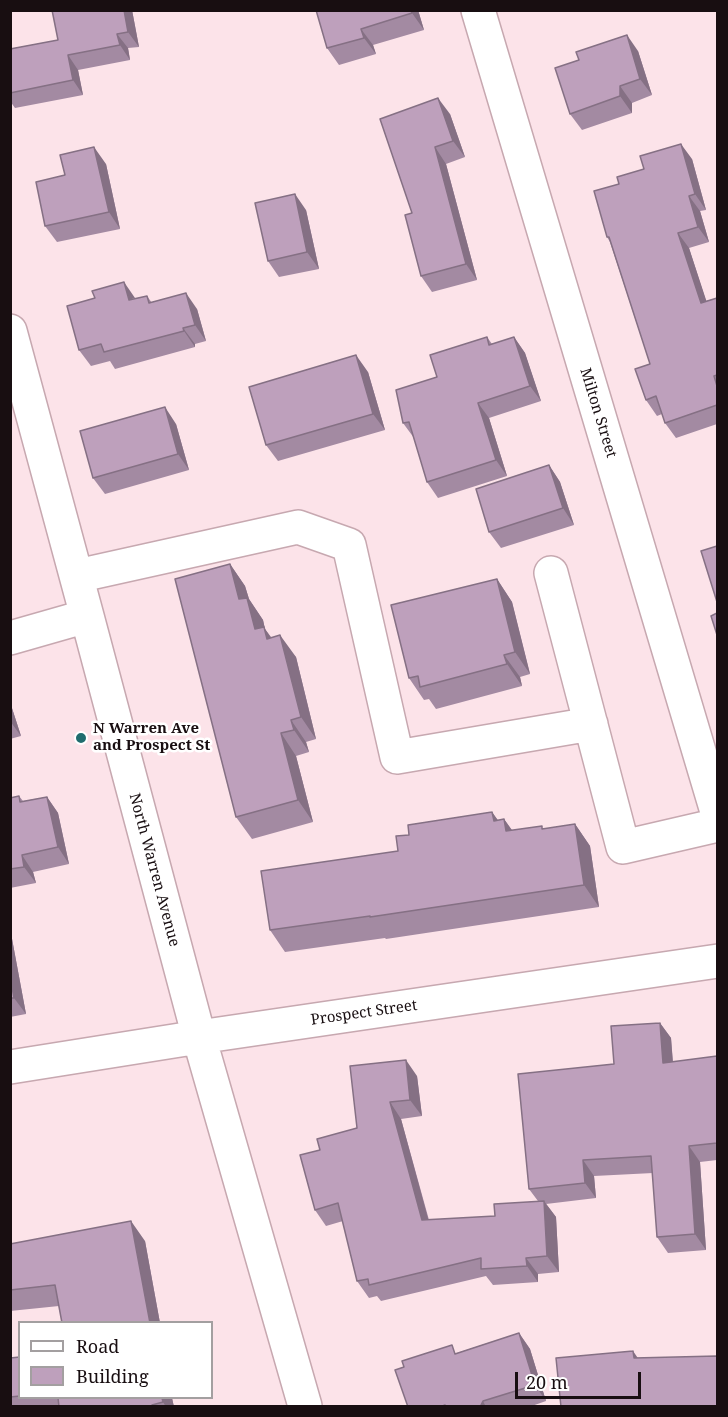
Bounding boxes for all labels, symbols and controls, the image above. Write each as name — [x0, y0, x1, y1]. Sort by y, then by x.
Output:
street label: Milton Street — [576, 366, 620, 460]
place label: N Warren Ave and Prospect St — [93, 720, 210, 755]
marker: N Warren Ave and Prospect St — [74, 731, 88, 745]
street label: North Warren Avenue — [125, 791, 183, 949]
street label: Prospect Street — [310, 997, 418, 1029]
legend — [18, 1321, 213, 1399]
text: Road — [76, 1334, 119, 1358]
scale bar — [518, 1360, 644, 1398]
text: Building — [76, 1364, 149, 1388]
text: 20 m — [526, 1370, 568, 1394]

